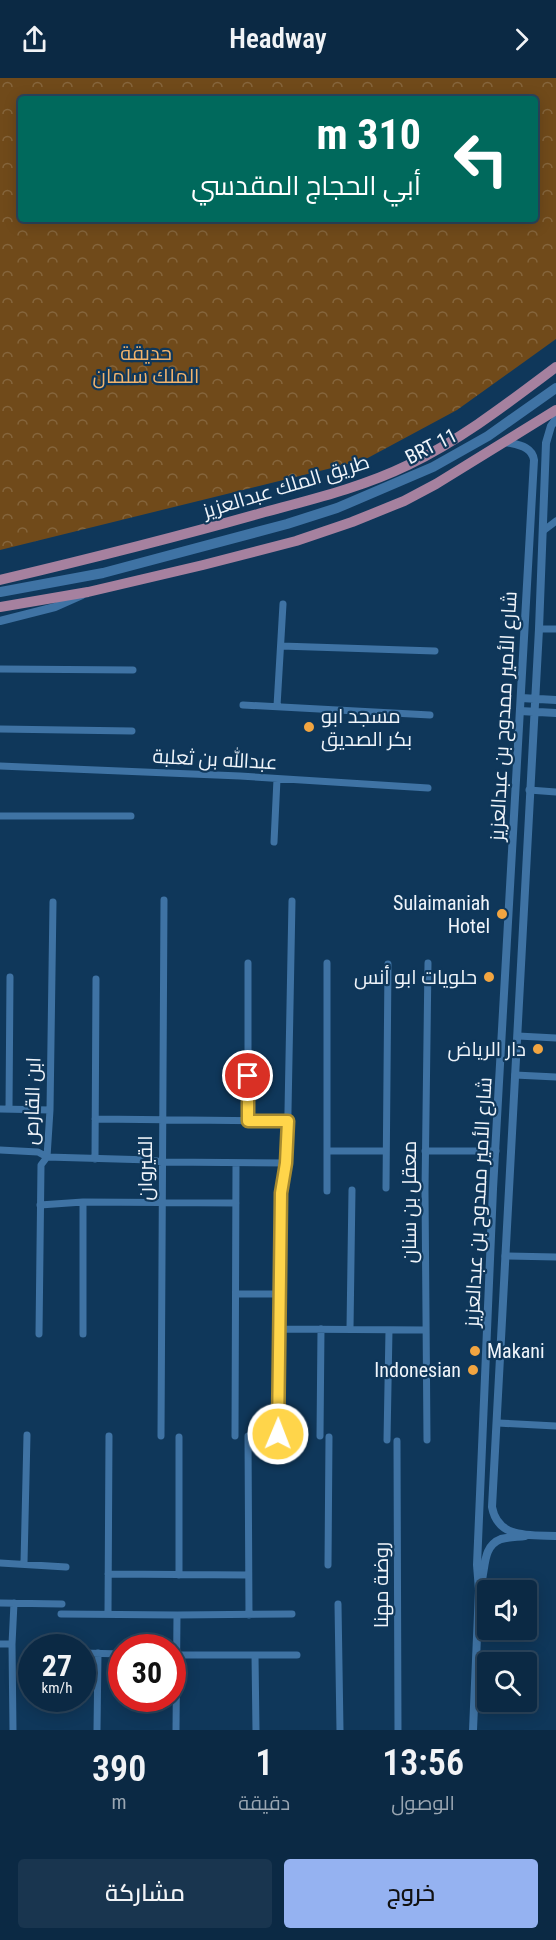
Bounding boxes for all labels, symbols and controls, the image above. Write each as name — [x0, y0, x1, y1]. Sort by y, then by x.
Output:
icon: share — [18, 23, 51, 56]
text: Headway — [229, 23, 327, 55]
icon: forward — [505, 23, 538, 56]
text: 310 m — [316, 110, 421, 159]
icon: left — [442, 120, 520, 198]
text: أبي الحجاج المقدسي — [191, 170, 421, 202]
park label: حديقة الملك سلمان — [93, 341, 199, 389]
street label: BRT 11 — [401, 423, 461, 469]
street label: طريق الملك عبدالعزيز — [199, 449, 372, 524]
street label: شارع الأمير ممدوح بن عبدالعزيز — [484, 591, 524, 843]
place label: مسجد ابو بكر الصديق — [321, 704, 412, 752]
marker: مسجد ابو بكر الصديق — [302, 720, 316, 734]
street label: عبدالله بن ثعلبة — [152, 743, 278, 775]
place label: Sulaimaniah Hotel — [393, 891, 490, 938]
marker: Sulaimaniah Hotel — [495, 907, 509, 921]
place label: حلويات ابو أنس — [354, 965, 477, 990]
marker: حلويات ابو أنس — [482, 970, 496, 984]
place label: دار الرياض — [448, 1037, 526, 1062]
marker: دار الرياض — [531, 1042, 545, 1056]
pin — [222, 1050, 273, 1101]
street label: ابن القارص — [18, 1057, 47, 1145]
icon: arrive — [231, 1059, 264, 1092]
street label: شارع الأمير ممدوح بن عبدالعزيز — [459, 1077, 499, 1329]
street label: القيروان — [133, 1135, 158, 1201]
street label: معقل بن سنان — [397, 1141, 422, 1263]
place label: Makani — [487, 1339, 545, 1363]
marker: Makani — [468, 1344, 482, 1358]
place label: Indonesian — [374, 1358, 461, 1382]
marker: Indonesian — [466, 1363, 480, 1377]
position arrow — [246, 1402, 310, 1466]
street label: روضة مهنا — [369, 1542, 394, 1628]
map controls — [477, 1580, 537, 1712]
button: sound — [477, 1580, 537, 1640]
speed limit sign: 30 — [108, 1634, 186, 1712]
text: 27 — [42, 1648, 72, 1683]
button: search — [477, 1652, 537, 1712]
text: km/h — [42, 1679, 72, 1697]
text: 1 — [255, 1742, 273, 1784]
text: 13:56 — [382, 1742, 464, 1784]
text: 390 — [92, 1748, 146, 1790]
text: m — [112, 1790, 127, 1814]
text: دقيقة — [238, 1791, 290, 1815]
text: الوصول — [391, 1791, 455, 1815]
button: مشاركة — [18, 1859, 272, 1928]
button: خروج — [284, 1859, 538, 1928]

